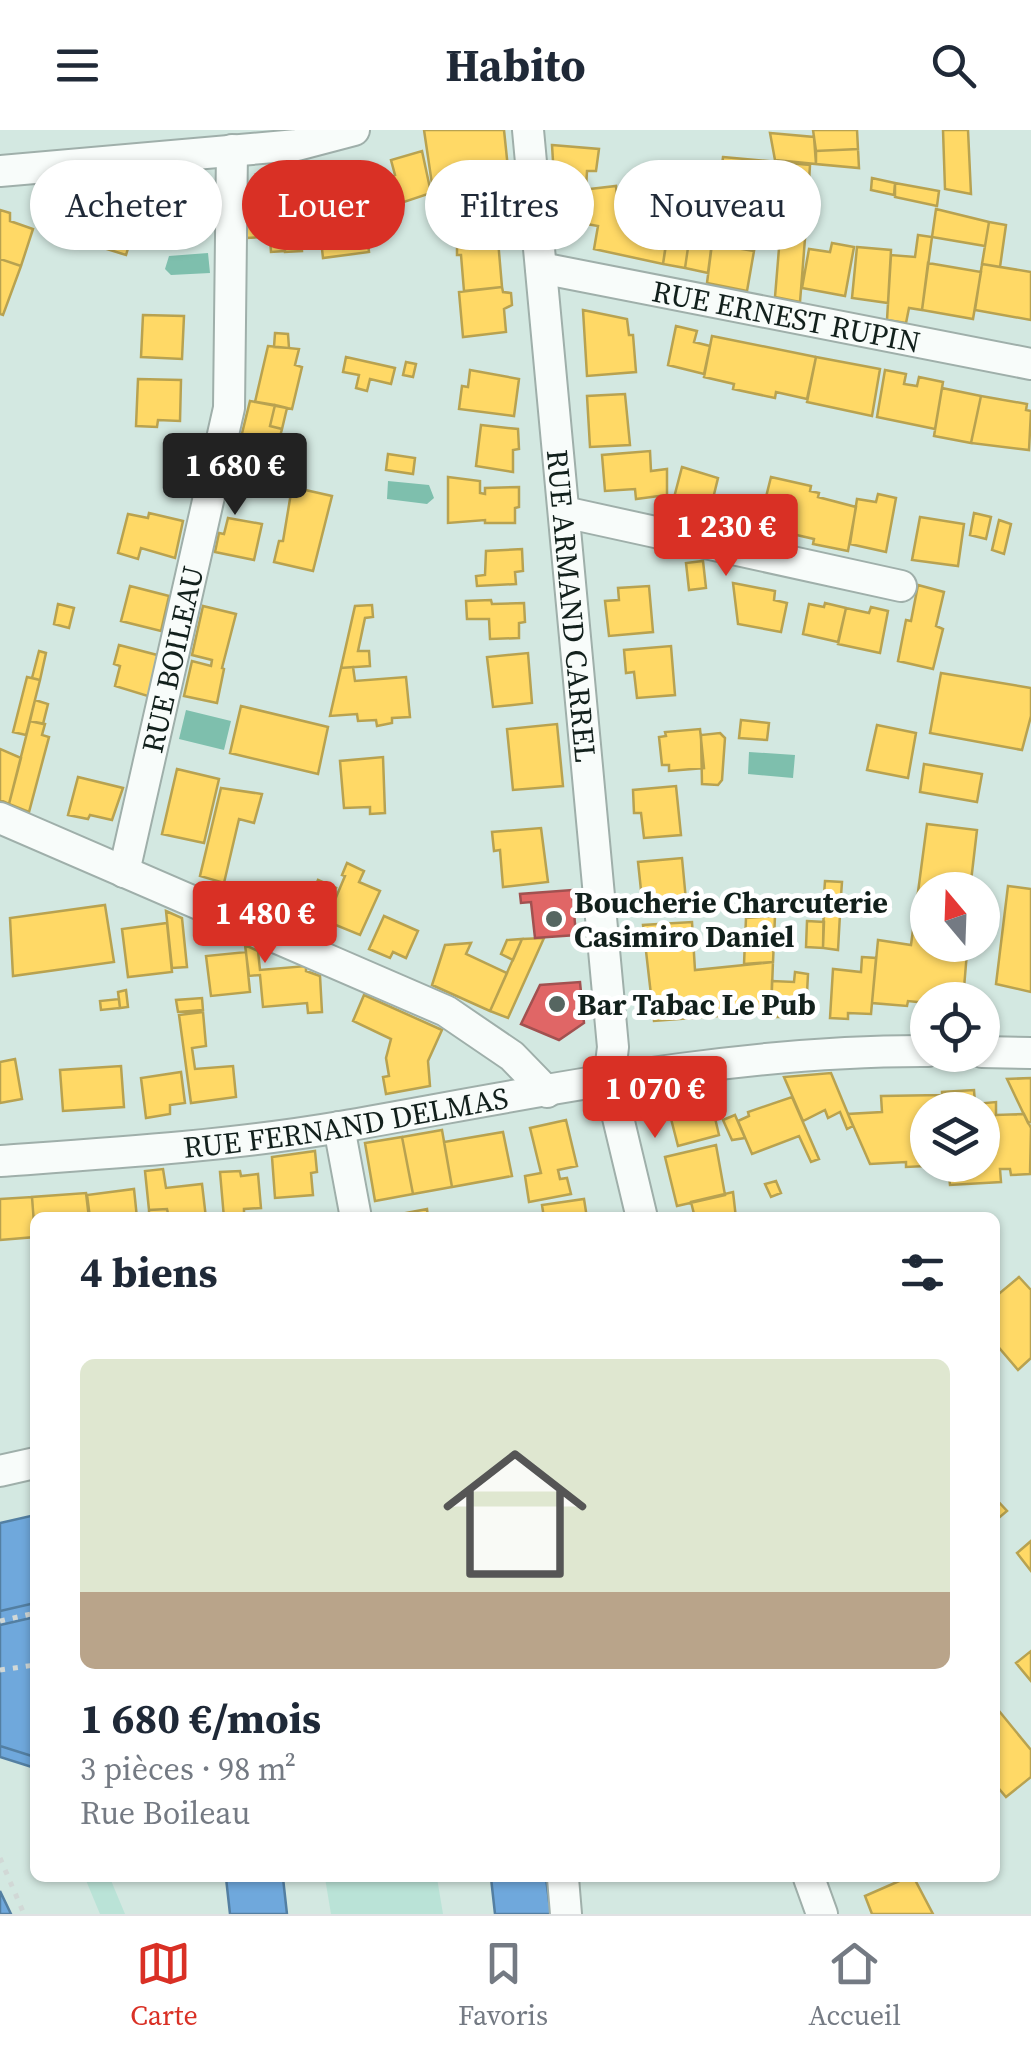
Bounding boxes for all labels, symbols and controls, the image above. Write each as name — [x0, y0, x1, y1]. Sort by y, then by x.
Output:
text: Habito — [445, 34, 586, 96]
icon: menu — [50, 38, 105, 93]
icon: search — [926, 38, 981, 93]
chip: Acheter — [30, 160, 222, 250]
chip: Louer — [242, 160, 405, 250]
chip: Filtres — [425, 160, 594, 250]
chip: Nouveau — [614, 160, 821, 250]
street label: RUE ERNEST RUPIN — [649, 270, 924, 362]
pin: 1 680 € — [143, 433, 327, 518]
text: 1 680 € — [185, 443, 285, 487]
street label: RUE ARMAND CARREL — [537, 448, 607, 764]
pin: 1 230 € — [634, 494, 818, 579]
text: 1 230 € — [676, 504, 776, 548]
street label: RUE BOILEAU — [131, 562, 213, 757]
north arrow — [910, 872, 1000, 962]
map controls — [910, 872, 1000, 1182]
pin: 1 480 € — [173, 881, 357, 966]
place label: Boucherie Charcuterie Casimiro Daniel — [574, 882, 888, 957]
text: 1 480 € — [215, 891, 315, 935]
marker: Boucherie Charcuterie Casimiro Daniel — [543, 908, 565, 930]
button: locate — [910, 982, 1000, 1072]
place label: Bar Tabac Le Pub — [577, 984, 816, 1025]
marker: Bar Tabac Le Pub — [546, 993, 568, 1015]
pin: 1 070 € — [563, 1056, 747, 1141]
text: 1 070 € — [605, 1066, 705, 1110]
street label: RUE FERNAND DELMAS — [181, 1077, 511, 1167]
button: layers — [910, 1092, 1000, 1182]
text: 4 biens — [80, 1243, 218, 1301]
icon: filters — [895, 1245, 950, 1300]
icon: home — [425, 1424, 605, 1604]
text: 1 680 €/mois — [80, 1689, 321, 1747]
text: 3 pièces · 98 m² — [80, 1747, 296, 1791]
text: Rue Boileau — [80, 1791, 250, 1835]
tab: Carte — [130, 1936, 198, 2034]
tab: Favoris — [458, 1936, 548, 2034]
tab: Accueil — [808, 1936, 901, 2034]

